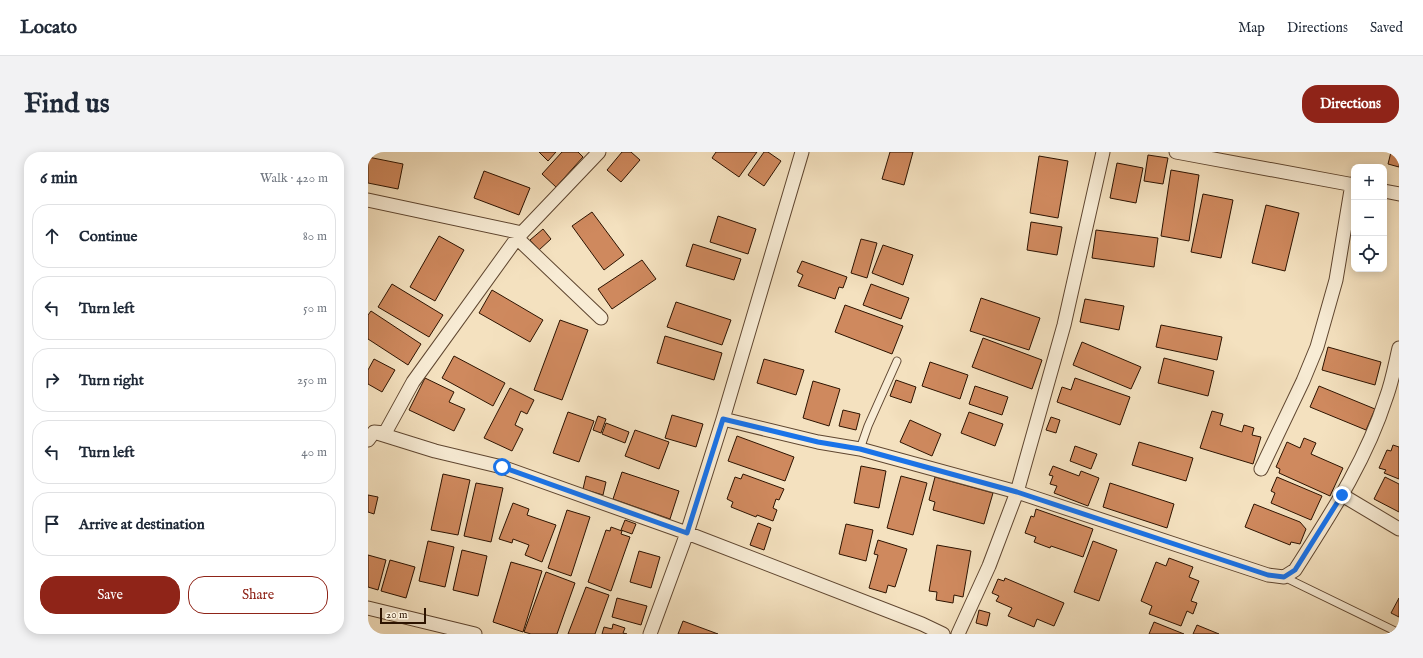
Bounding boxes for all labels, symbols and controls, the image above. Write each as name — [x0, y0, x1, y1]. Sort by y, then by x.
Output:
text: Locato — [20, 16, 77, 40]
text: Map — [1238, 19, 1265, 37]
text: Directions — [1287, 19, 1348, 37]
text: Saved — [1370, 19, 1403, 37]
button: Directions — [1302, 85, 1399, 123]
text: Find us — [24, 87, 110, 122]
map controls — [1351, 164, 1387, 272]
button: + — [1351, 164, 1387, 200]
text: 6 min — [40, 168, 78, 189]
text: Walk · 420 m — [260, 170, 328, 187]
button: − — [1351, 200, 1387, 236]
icon: ahead — [41, 225, 63, 247]
text: Continue — [79, 227, 137, 246]
text: 80 m — [303, 228, 327, 245]
button: locate — [1351, 236, 1387, 272]
icon: left — [41, 297, 63, 319]
text: Turn left — [79, 299, 135, 318]
text: 50 m — [303, 300, 327, 317]
icon: right — [41, 369, 63, 391]
text: Turn right — [79, 371, 144, 390]
text: 250 m — [297, 372, 327, 389]
icon: left — [41, 441, 63, 463]
text: Turn left — [79, 443, 135, 462]
text: 40 m — [301, 444, 327, 461]
route start — [493, 458, 511, 476]
route end — [1333, 486, 1351, 504]
icon: arrive — [41, 513, 63, 535]
text: Arrive at destination — [79, 515, 205, 534]
button: Save — [40, 576, 180, 614]
button: Share — [188, 576, 328, 614]
scale bar — [380, 606, 426, 625]
text: 20 m — [386, 608, 407, 622]

